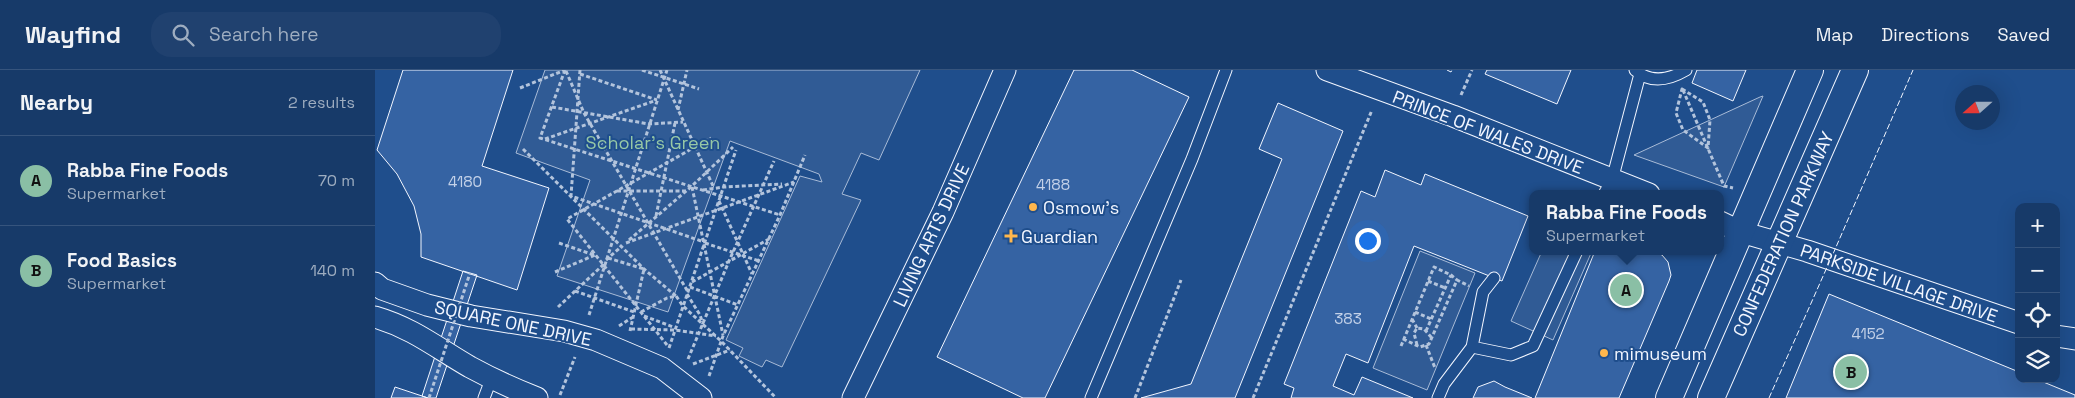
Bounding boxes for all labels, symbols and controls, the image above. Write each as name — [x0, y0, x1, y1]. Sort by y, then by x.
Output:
search box — [151, 12, 501, 57]
text: Wayfind — [25, 19, 121, 50]
icon: search — [169, 21, 197, 49]
text: Search here — [209, 22, 319, 47]
text: Map — [1816, 23, 1853, 46]
text: Directions — [1881, 23, 1970, 46]
text: Saved — [1998, 23, 2050, 46]
street label: PRINCE OF WALES DRIVE — [1389, 85, 1587, 179]
north arrow — [1955, 85, 2000, 130]
text: Nearby — [20, 89, 93, 116]
text: 2 results — [288, 92, 355, 113]
street label: CONFEDERATION PARKWAY — [1727, 128, 1839, 340]
park label: Scholar's Green — [586, 131, 720, 154]
text: Rabba Fine Foods — [67, 158, 228, 183]
street label: LIVING ARTS DRIVE — [888, 160, 974, 310]
text: A — [31, 170, 41, 191]
text: 70 m — [318, 170, 355, 191]
house number: 4180 — [448, 172, 482, 191]
house number: 4188 — [1036, 175, 1070, 194]
text: Supermarket — [67, 183, 166, 204]
popup — [1529, 190, 1724, 255]
place label: Osmow's — [1043, 196, 1119, 219]
text: Rabba Fine Foods — [1546, 200, 1707, 225]
marker: Osmow's — [1027, 201, 1039, 213]
map controls — [2015, 203, 2060, 383]
button: + — [2015, 203, 2060, 248]
place label: Guardian — [1021, 225, 1098, 248]
text: Supermarket — [1546, 225, 1645, 246]
your location — [1355, 228, 1381, 254]
marker: Guardian — [1005, 230, 1017, 242]
street label: PARKSIDE VILLAGE DRIVE — [1797, 238, 2001, 328]
text: Food Basics — [67, 248, 177, 273]
button: − — [2015, 248, 2060, 293]
text: B — [31, 260, 41, 281]
text: 140 m — [310, 260, 355, 281]
pin: A — [1610, 271, 1642, 309]
text: Supermarket — [67, 273, 166, 294]
button: locate — [2015, 293, 2060, 338]
street label: SQUARE ONE DRIVE — [432, 295, 594, 351]
house number: 383 — [1334, 309, 1362, 328]
house number: 4152 — [1851, 324, 1885, 343]
button: layers — [2015, 338, 2060, 383]
place label: mimuseum — [1614, 342, 1707, 365]
marker: mimuseum — [1598, 347, 1610, 359]
pin: B — [1835, 353, 1867, 391]

